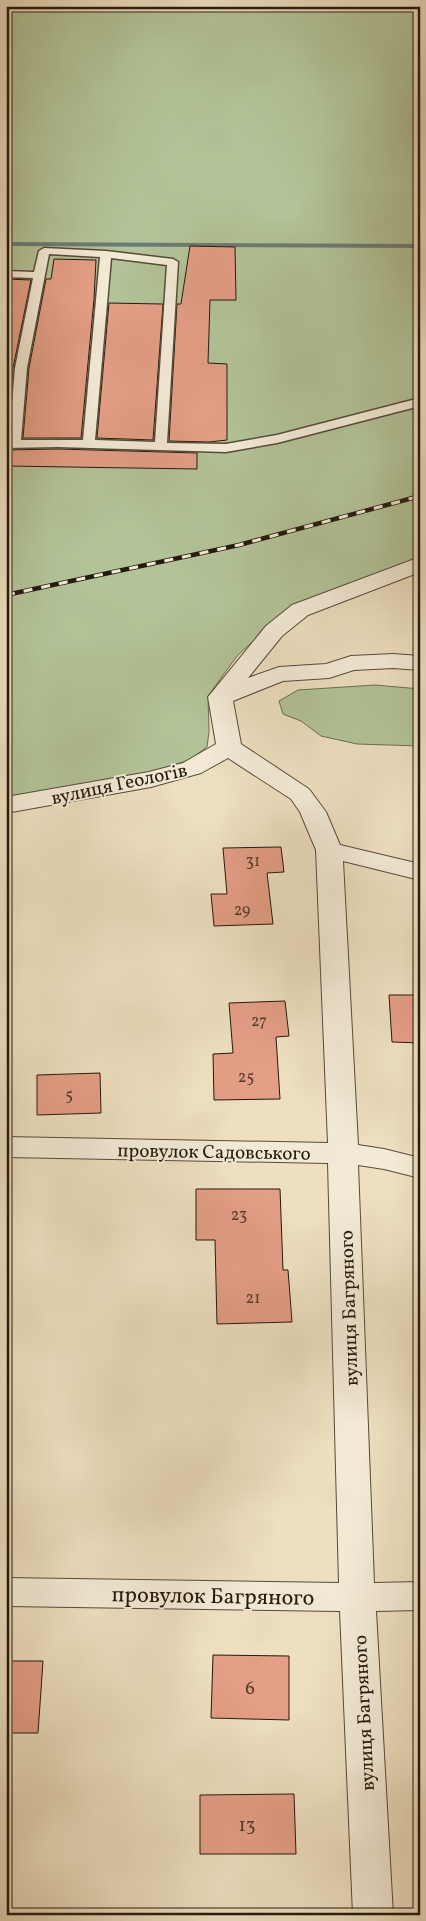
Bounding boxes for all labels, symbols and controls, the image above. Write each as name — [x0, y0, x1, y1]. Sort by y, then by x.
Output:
street label: вулиця Геологів — [49, 758, 190, 812]
house number: 31 — [246, 851, 260, 873]
house number: 29 — [234, 900, 250, 922]
house number: 27 — [251, 1011, 267, 1033]
house number: 25 — [238, 1067, 254, 1089]
house number: 5 — [65, 1085, 73, 1107]
street label: провулок Садовського — [117, 1138, 311, 1168]
house number: 23 — [231, 1205, 247, 1227]
street label: вулиця Багряного — [334, 1230, 366, 1386]
house number: 21 — [246, 1288, 260, 1310]
street label: провулок Багряного — [111, 1580, 315, 1615]
street label: вулиця Багряного — [348, 1634, 382, 1791]
house number: 6 — [245, 1676, 255, 1702]
house number: 13 — [238, 1813, 256, 1839]

